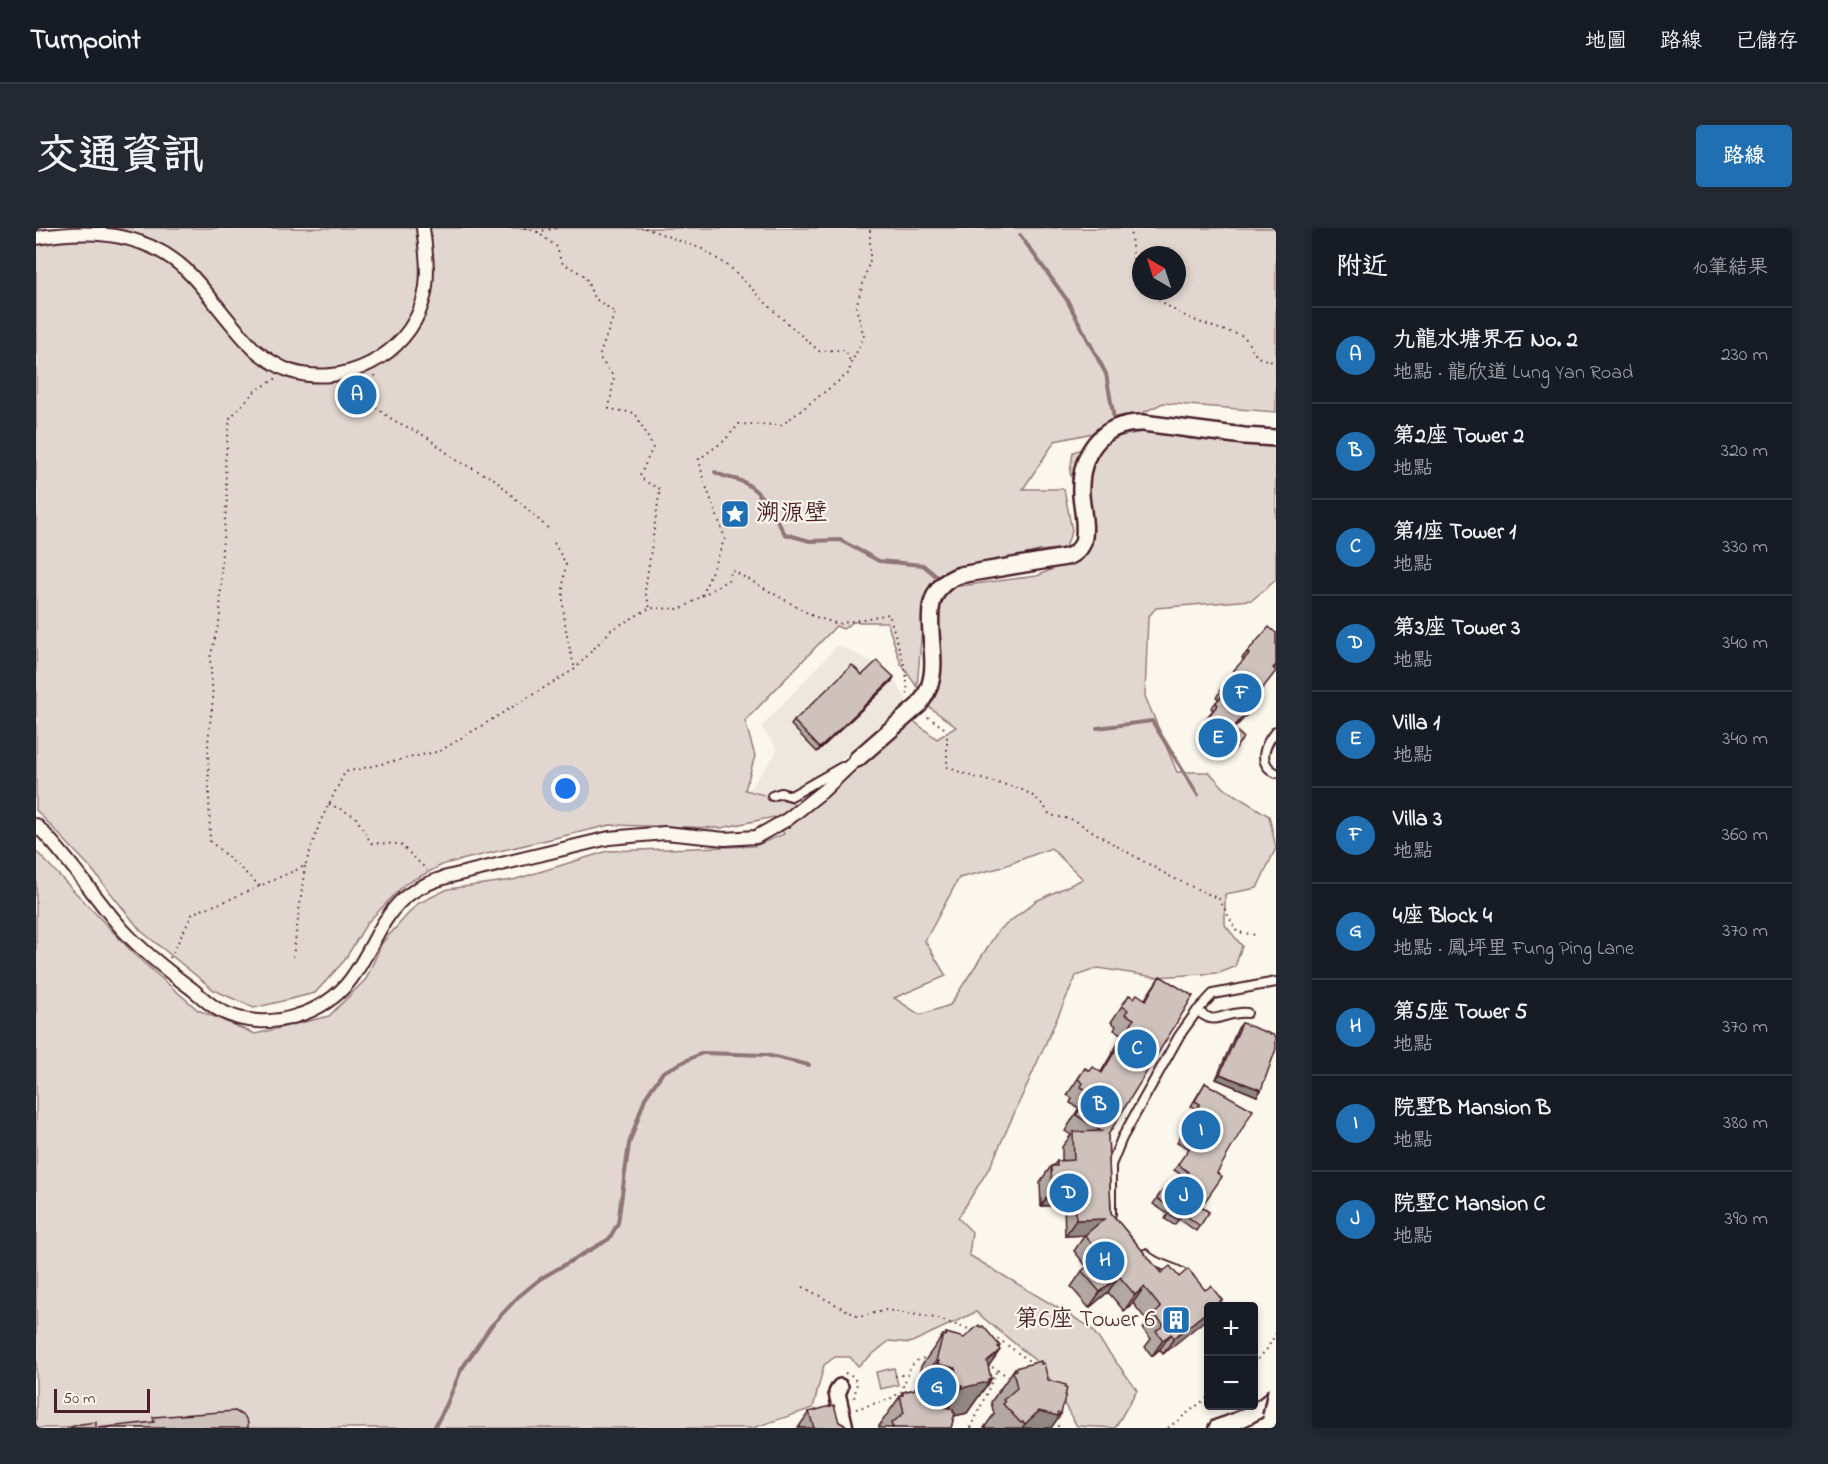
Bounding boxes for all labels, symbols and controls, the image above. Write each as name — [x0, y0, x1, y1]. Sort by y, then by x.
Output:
text: Turnpoint — [30, 21, 141, 62]
text: 地圖 — [1585, 27, 1627, 57]
text: 路線 — [1660, 27, 1702, 57]
text: 已儲存 — [1735, 27, 1798, 57]
button: 路線 — [1696, 125, 1792, 187]
text: 交通資訊 — [36, 127, 204, 188]
north arrow — [1132, 246, 1186, 300]
text: 附近 — [1336, 249, 1388, 287]
text: 10筆結果 — [1693, 254, 1768, 283]
text: 九龍水塘界石 No. 2 — [1393, 325, 1578, 357]
text: A — [1349, 341, 1362, 370]
text: 230 m — [1721, 341, 1768, 370]
text: 地點 · 龍欣道 Lung Yan Road — [1393, 359, 1633, 388]
pin: A — [338, 372, 376, 418]
text: 第2座 Tower 2 — [1393, 421, 1524, 453]
text: B — [1349, 437, 1362, 466]
text: 320 m — [1721, 437, 1768, 466]
text: 地點 — [1393, 455, 1433, 484]
place label: 溯源壁 — [756, 497, 828, 532]
place icon: 溯源壁 — [719, 498, 751, 530]
text: 第1座 Tower 1 — [1393, 517, 1516, 549]
text: C — [1350, 533, 1361, 562]
text: 330 m — [1722, 533, 1768, 562]
text: 地點 — [1393, 551, 1433, 580]
text: 第3座 Tower 3 — [1393, 613, 1520, 645]
text: D — [1348, 629, 1363, 658]
text: 340 m — [1722, 629, 1768, 658]
text: 地點 — [1393, 647, 1433, 676]
pin: F — [1222, 670, 1262, 716]
text: Villa 1 — [1393, 708, 1440, 740]
pin: E — [1198, 716, 1238, 760]
text: E — [1349, 725, 1362, 754]
text: 340 m — [1722, 725, 1768, 754]
text: 地點 — [1393, 742, 1433, 771]
your location — [551, 774, 580, 803]
text: Villa 3 — [1393, 804, 1442, 836]
text: F — [1349, 821, 1362, 850]
text: 360 m — [1722, 821, 1768, 850]
text: 地點 — [1393, 838, 1433, 867]
text: 4座 Block 4 — [1393, 901, 1492, 933]
text: G — [1349, 917, 1362, 946]
text: 370 m — [1722, 917, 1768, 946]
text: 地點 · 鳳坪里 Fung Ping Lane — [1393, 935, 1634, 964]
text: 第5座 Tower 5 — [1393, 997, 1527, 1029]
text: H — [1350, 1013, 1361, 1042]
text: 370 m — [1722, 1013, 1768, 1042]
pin: C — [1118, 1026, 1156, 1072]
text: 地點 — [1393, 1031, 1433, 1060]
pin: B — [1080, 1082, 1120, 1128]
text: 院墅B Mansion B — [1393, 1093, 1551, 1125]
pin: I — [1182, 1108, 1220, 1152]
text: I — [1353, 1109, 1358, 1138]
text: 380 m — [1723, 1109, 1768, 1138]
text: 地點 — [1393, 1127, 1433, 1156]
pin: D — [1050, 1170, 1088, 1216]
pin: J — [1164, 1174, 1204, 1218]
text: 院墅C Mansion C — [1393, 1189, 1546, 1221]
text: J — [1351, 1205, 1360, 1234]
text: 390 m — [1725, 1205, 1768, 1234]
text: 地點 — [1393, 1223, 1433, 1252]
pin: H — [1086, 1238, 1124, 1284]
map controls — [1204, 1302, 1258, 1410]
button: + — [1204, 1302, 1258, 1356]
place label: 第6座 Tower 6 — [1015, 1303, 1155, 1338]
building icon: 第6座 Tower 6 — [1160, 1304, 1192, 1336]
button: − — [1204, 1356, 1258, 1410]
pin: G — [918, 1364, 956, 1410]
scale bar — [54, 1386, 150, 1414]
text: 50 m — [63, 1387, 95, 1411]

